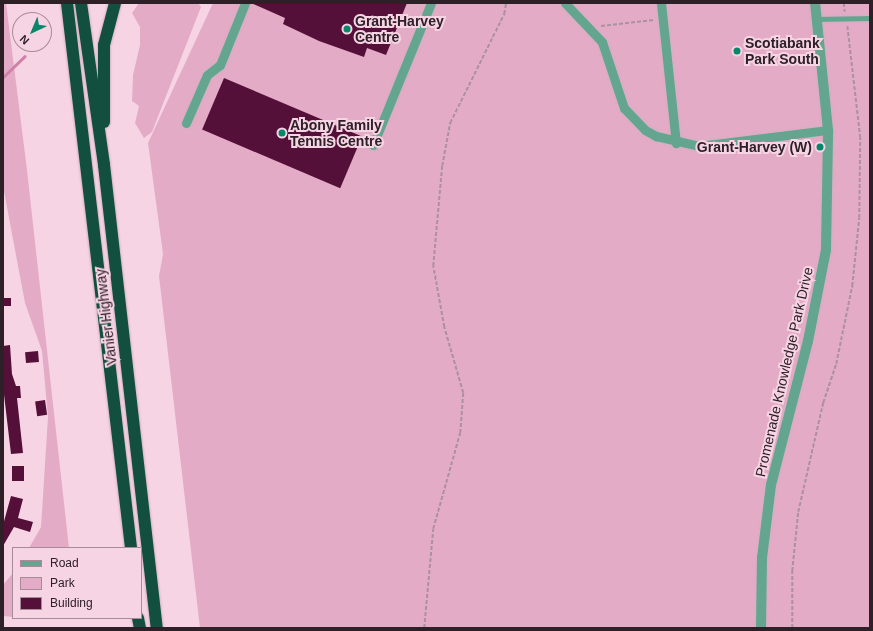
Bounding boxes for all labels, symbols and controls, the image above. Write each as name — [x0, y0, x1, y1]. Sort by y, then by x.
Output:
north arrow — [12, 12, 52, 52]
place label: Grant-Harvey Centre — [355, 13, 444, 46]
marker: Grant-Harvey Centre — [342, 24, 352, 34]
text: N — [17, 33, 31, 47]
place label: Scotiabank Park South — [745, 35, 820, 68]
marker: Scotiabank Park South — [732, 46, 742, 56]
place label: Abony Family Tennis Centre — [290, 117, 382, 150]
marker: Abony Family Tennis Centre — [277, 128, 287, 138]
place label: Grant-Harvey (W) — [697, 139, 812, 155]
marker: Grant-Harvey (W) — [815, 142, 825, 152]
street label: Promenade Knowledge Park Drive — [752, 265, 816, 479]
street label: Vanier Highway — [92, 268, 120, 366]
legend — [12, 547, 142, 619]
text: Road — [50, 556, 79, 570]
text: Park — [50, 576, 75, 590]
text: Building — [50, 596, 93, 610]

